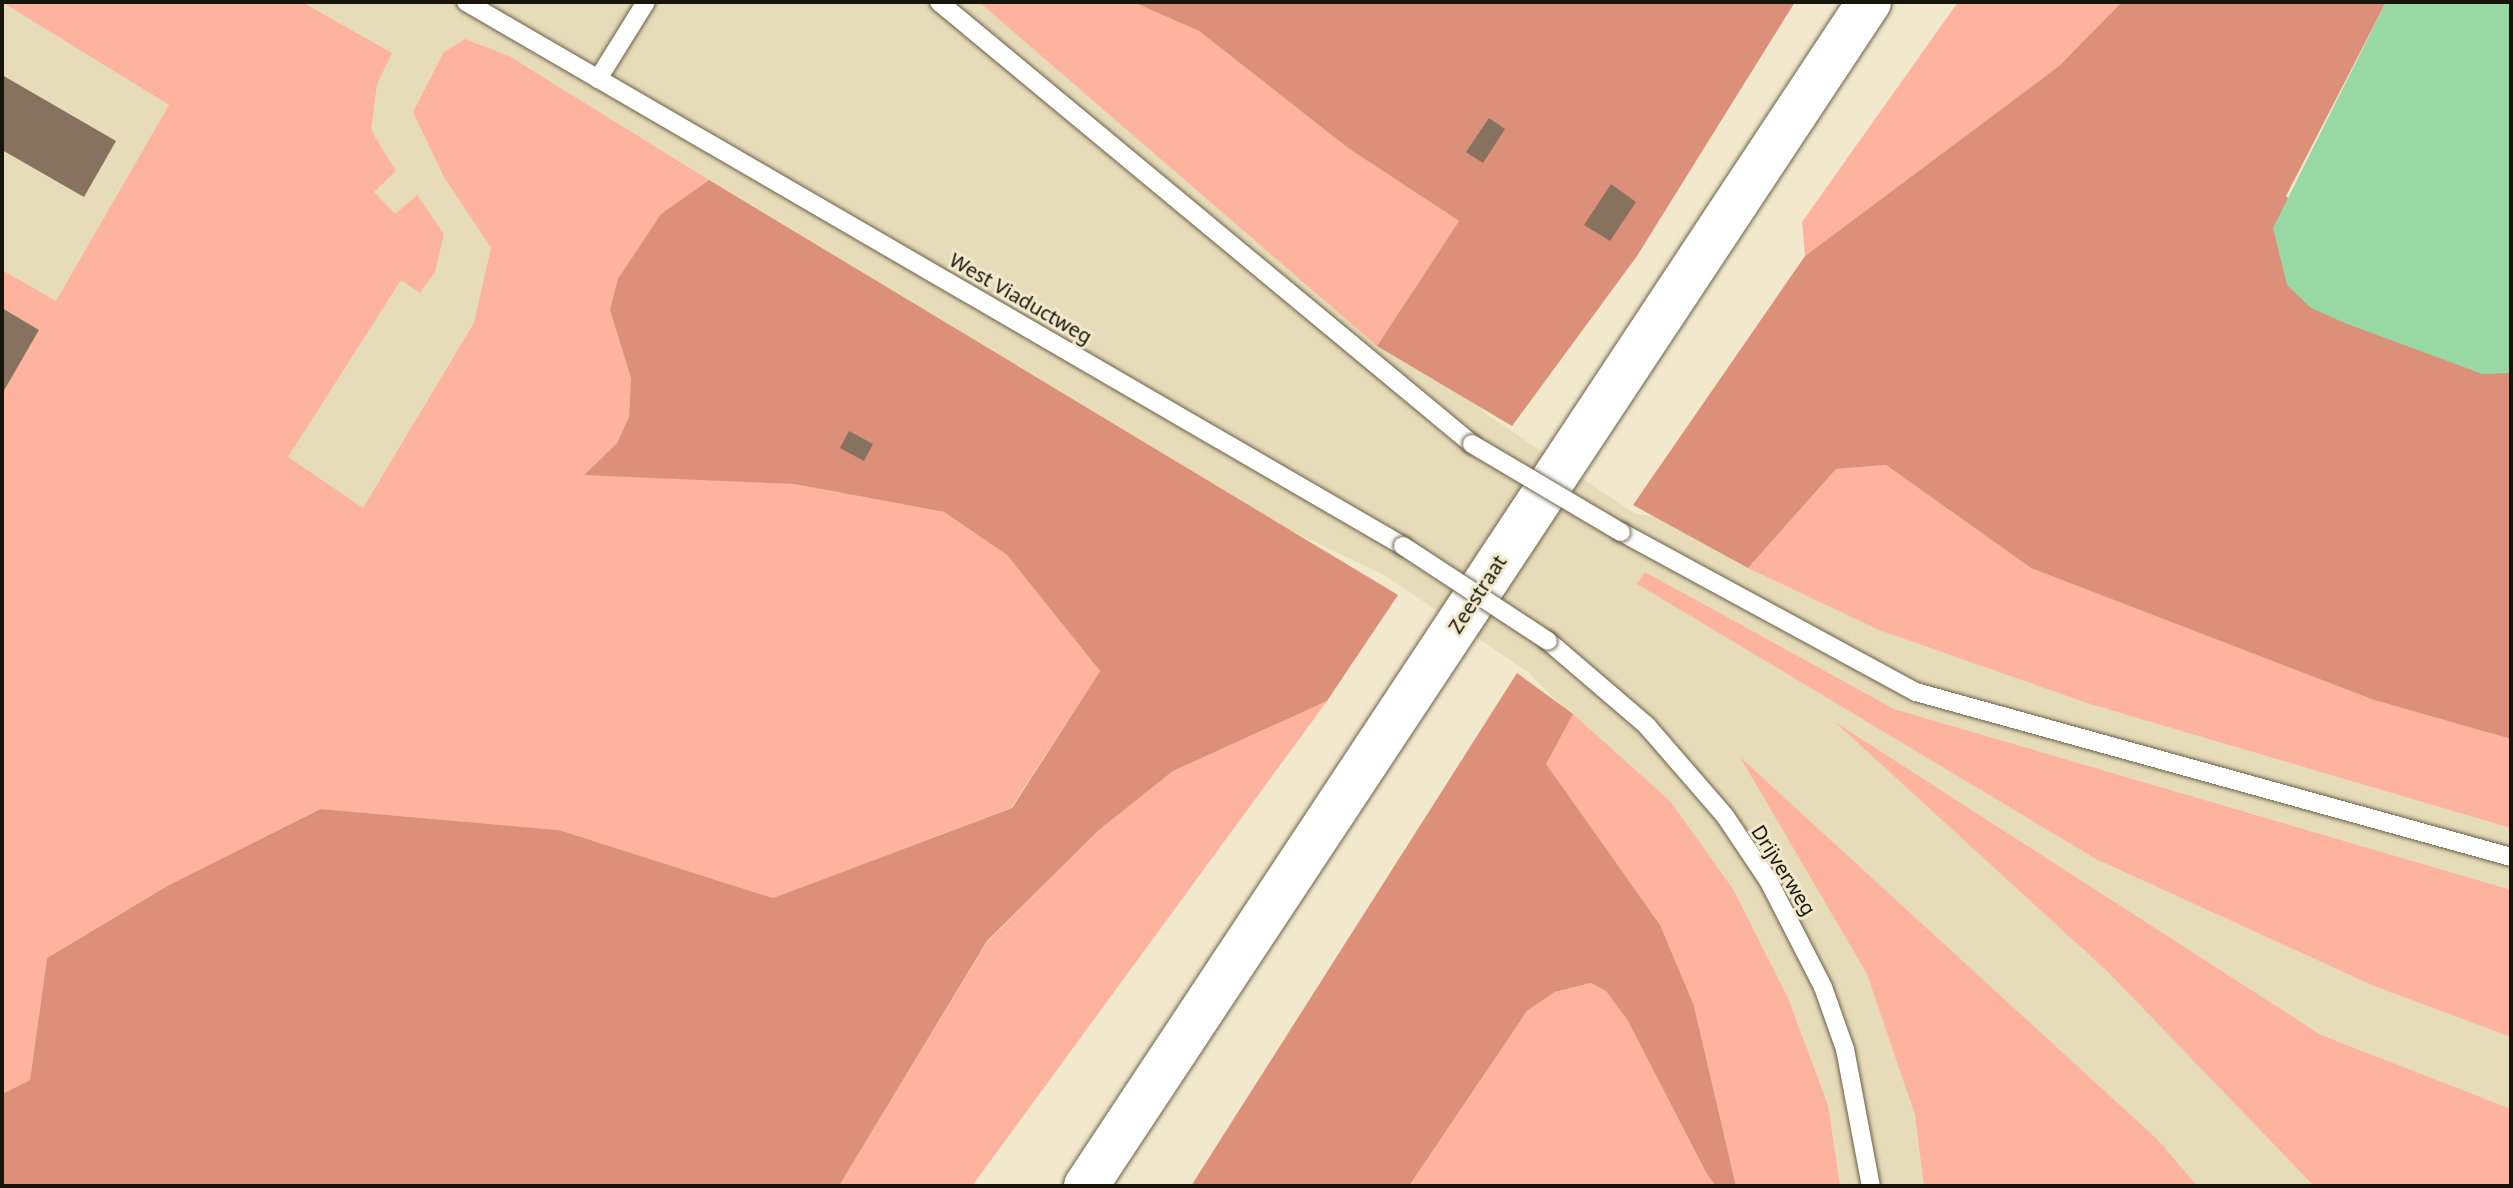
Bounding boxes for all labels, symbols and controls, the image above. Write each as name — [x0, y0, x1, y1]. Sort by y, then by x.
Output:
street label: West Viaductweg — [945, 247, 1097, 349]
street label: Zeestraat — [1443, 550, 1511, 638]
street label: Drijverweg — [1747, 820, 1821, 920]

